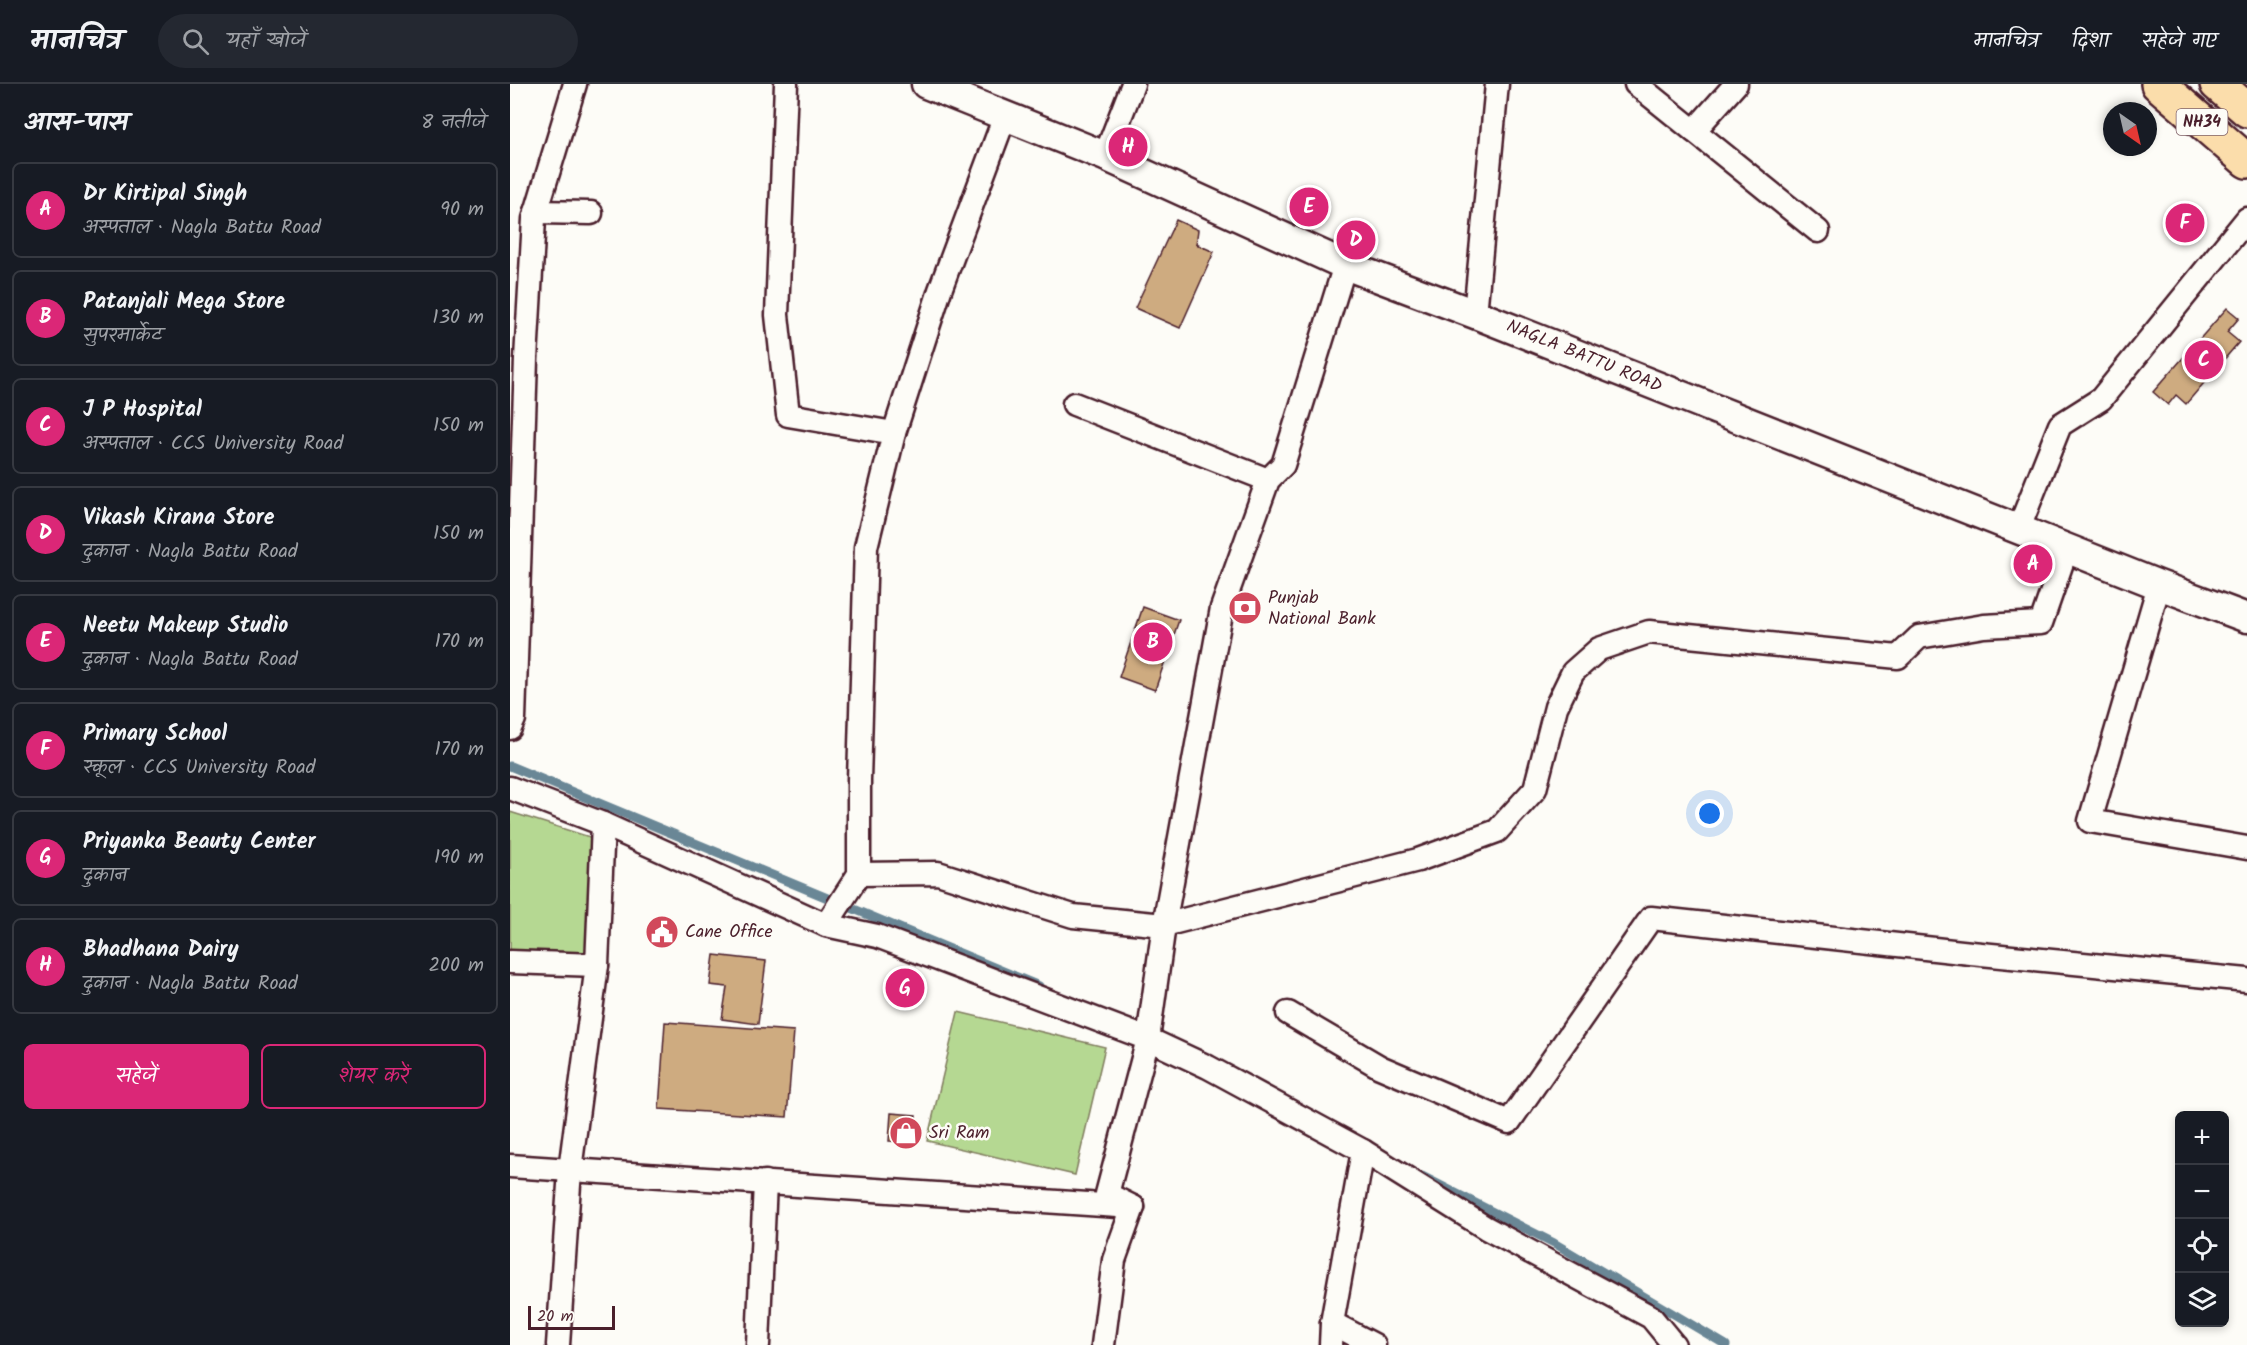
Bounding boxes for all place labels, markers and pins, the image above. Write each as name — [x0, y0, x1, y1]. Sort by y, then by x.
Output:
pin: H — [1108, 124, 1148, 170]
pin: E — [1290, 184, 1328, 230]
pin: F — [2166, 200, 2204, 246]
pin: D — [1336, 218, 1376, 262]
pin: C — [2184, 338, 2224, 382]
pin: A — [2014, 542, 2053, 586]
place label: Punjab National Bank — [1268, 584, 1376, 634]
bank icon: Punjab National Bank — [1227, 590, 1263, 626]
pin: B — [1134, 620, 1172, 664]
public building icon: Cane Office — [644, 914, 680, 950]
place label: Cane Office — [685, 918, 773, 947]
pin: G — [886, 966, 924, 1010]
shop icon: Sri Ram — [888, 1115, 924, 1151]
place label: Sri Ram — [929, 1119, 989, 1148]

